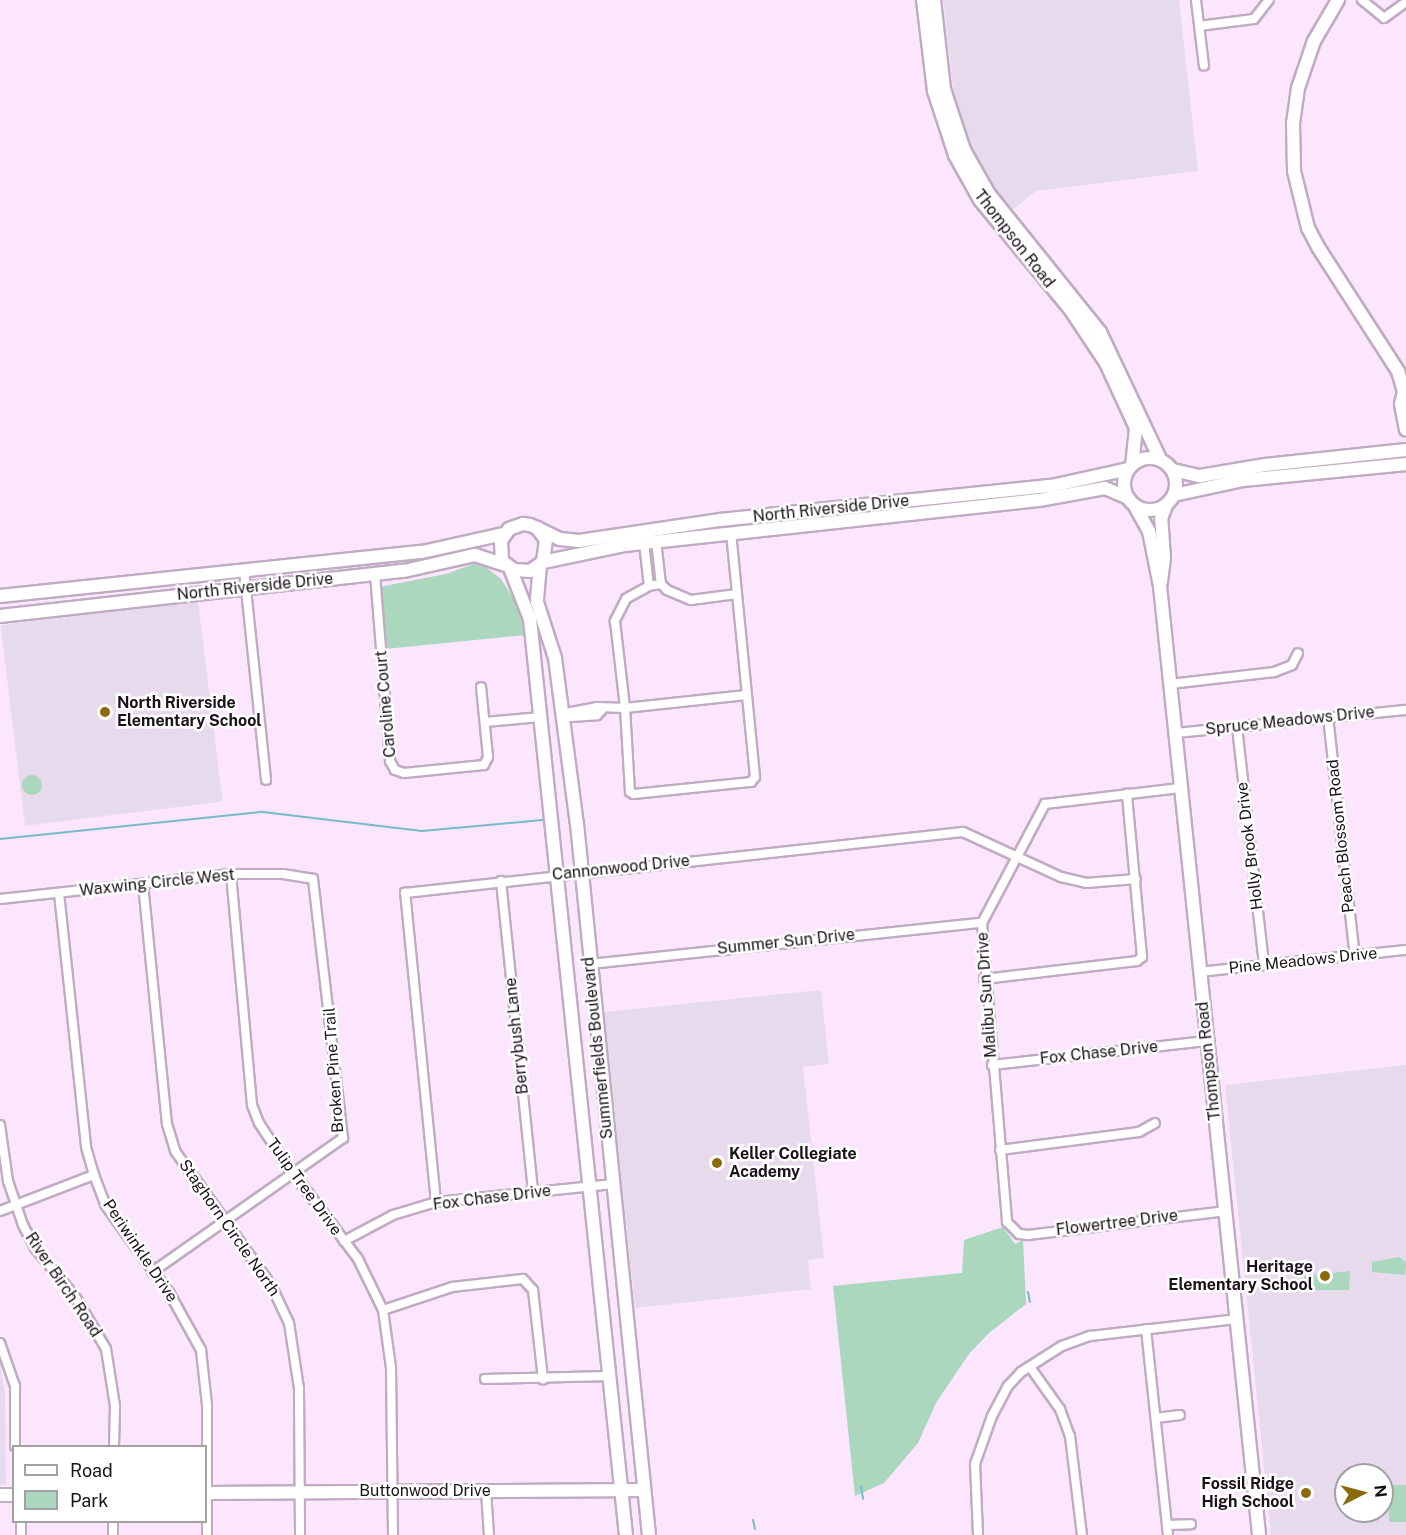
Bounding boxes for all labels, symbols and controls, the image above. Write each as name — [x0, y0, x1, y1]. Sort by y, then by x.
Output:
street label: Thompson Road — [970, 186, 1058, 292]
street label: North Riverside Drive — [752, 491, 910, 527]
street label: North Riverside Drive — [176, 569, 334, 605]
street label: Caroline Court — [372, 650, 400, 758]
place label: North Riverside Elementary School — [117, 693, 262, 731]
street label: Spruce Meadows Drive — [1204, 703, 1376, 739]
marker: North Riverside Elementary School — [98, 705, 112, 719]
street label: Peach Blossom Road — [1323, 758, 1359, 914]
street label: Holly Brook Drive — [1233, 781, 1267, 911]
street label: Cannonwood Drive — [551, 851, 691, 885]
street label: Waxwing Circle West — [78, 865, 236, 901]
street label: Summer Sun Drive — [716, 925, 856, 959]
street label: Malibu Sun Drive — [973, 931, 1001, 1059]
street label: Pine Meadows Drive — [1228, 944, 1378, 978]
street label: Summerfields Boulevard — [579, 956, 617, 1140]
street label: Berrybush Lane — [501, 977, 533, 1095]
street label: Thompson Road — [1193, 1001, 1225, 1121]
street label: Broken Pine Trail — [320, 1007, 348, 1133]
street label: Fox Chase Drive — [1039, 1037, 1159, 1069]
street label: Tulip Tree Drive — [262, 1135, 346, 1239]
place label: Keller Collegiate Academy — [729, 1144, 857, 1182]
street label: Staghorn Circle North — [174, 1156, 284, 1300]
marker: Keller Collegiate Academy — [710, 1156, 724, 1170]
street label: Fox Chase Drive — [432, 1181, 552, 1215]
street label: Periwinkle Drive — [99, 1196, 181, 1306]
street label: Flowertree Drive — [1055, 1206, 1179, 1240]
street label: River Birch Road — [21, 1229, 105, 1341]
place label: Heritage Elementary School — [1168, 1257, 1313, 1295]
marker: Heritage Elementary School — [1318, 1269, 1332, 1283]
legend — [12, 1445, 207, 1523]
text: Road — [70, 1460, 113, 1481]
north arrow — [1334, 1463, 1394, 1523]
place label: Fossil Ridge High School — [1201, 1474, 1294, 1512]
street label: Buttonwood Drive — [359, 1481, 491, 1501]
text: N — [1370, 1484, 1391, 1498]
marker: Fossil Ridge High School — [1299, 1486, 1313, 1500]
text: Park — [70, 1490, 108, 1511]

